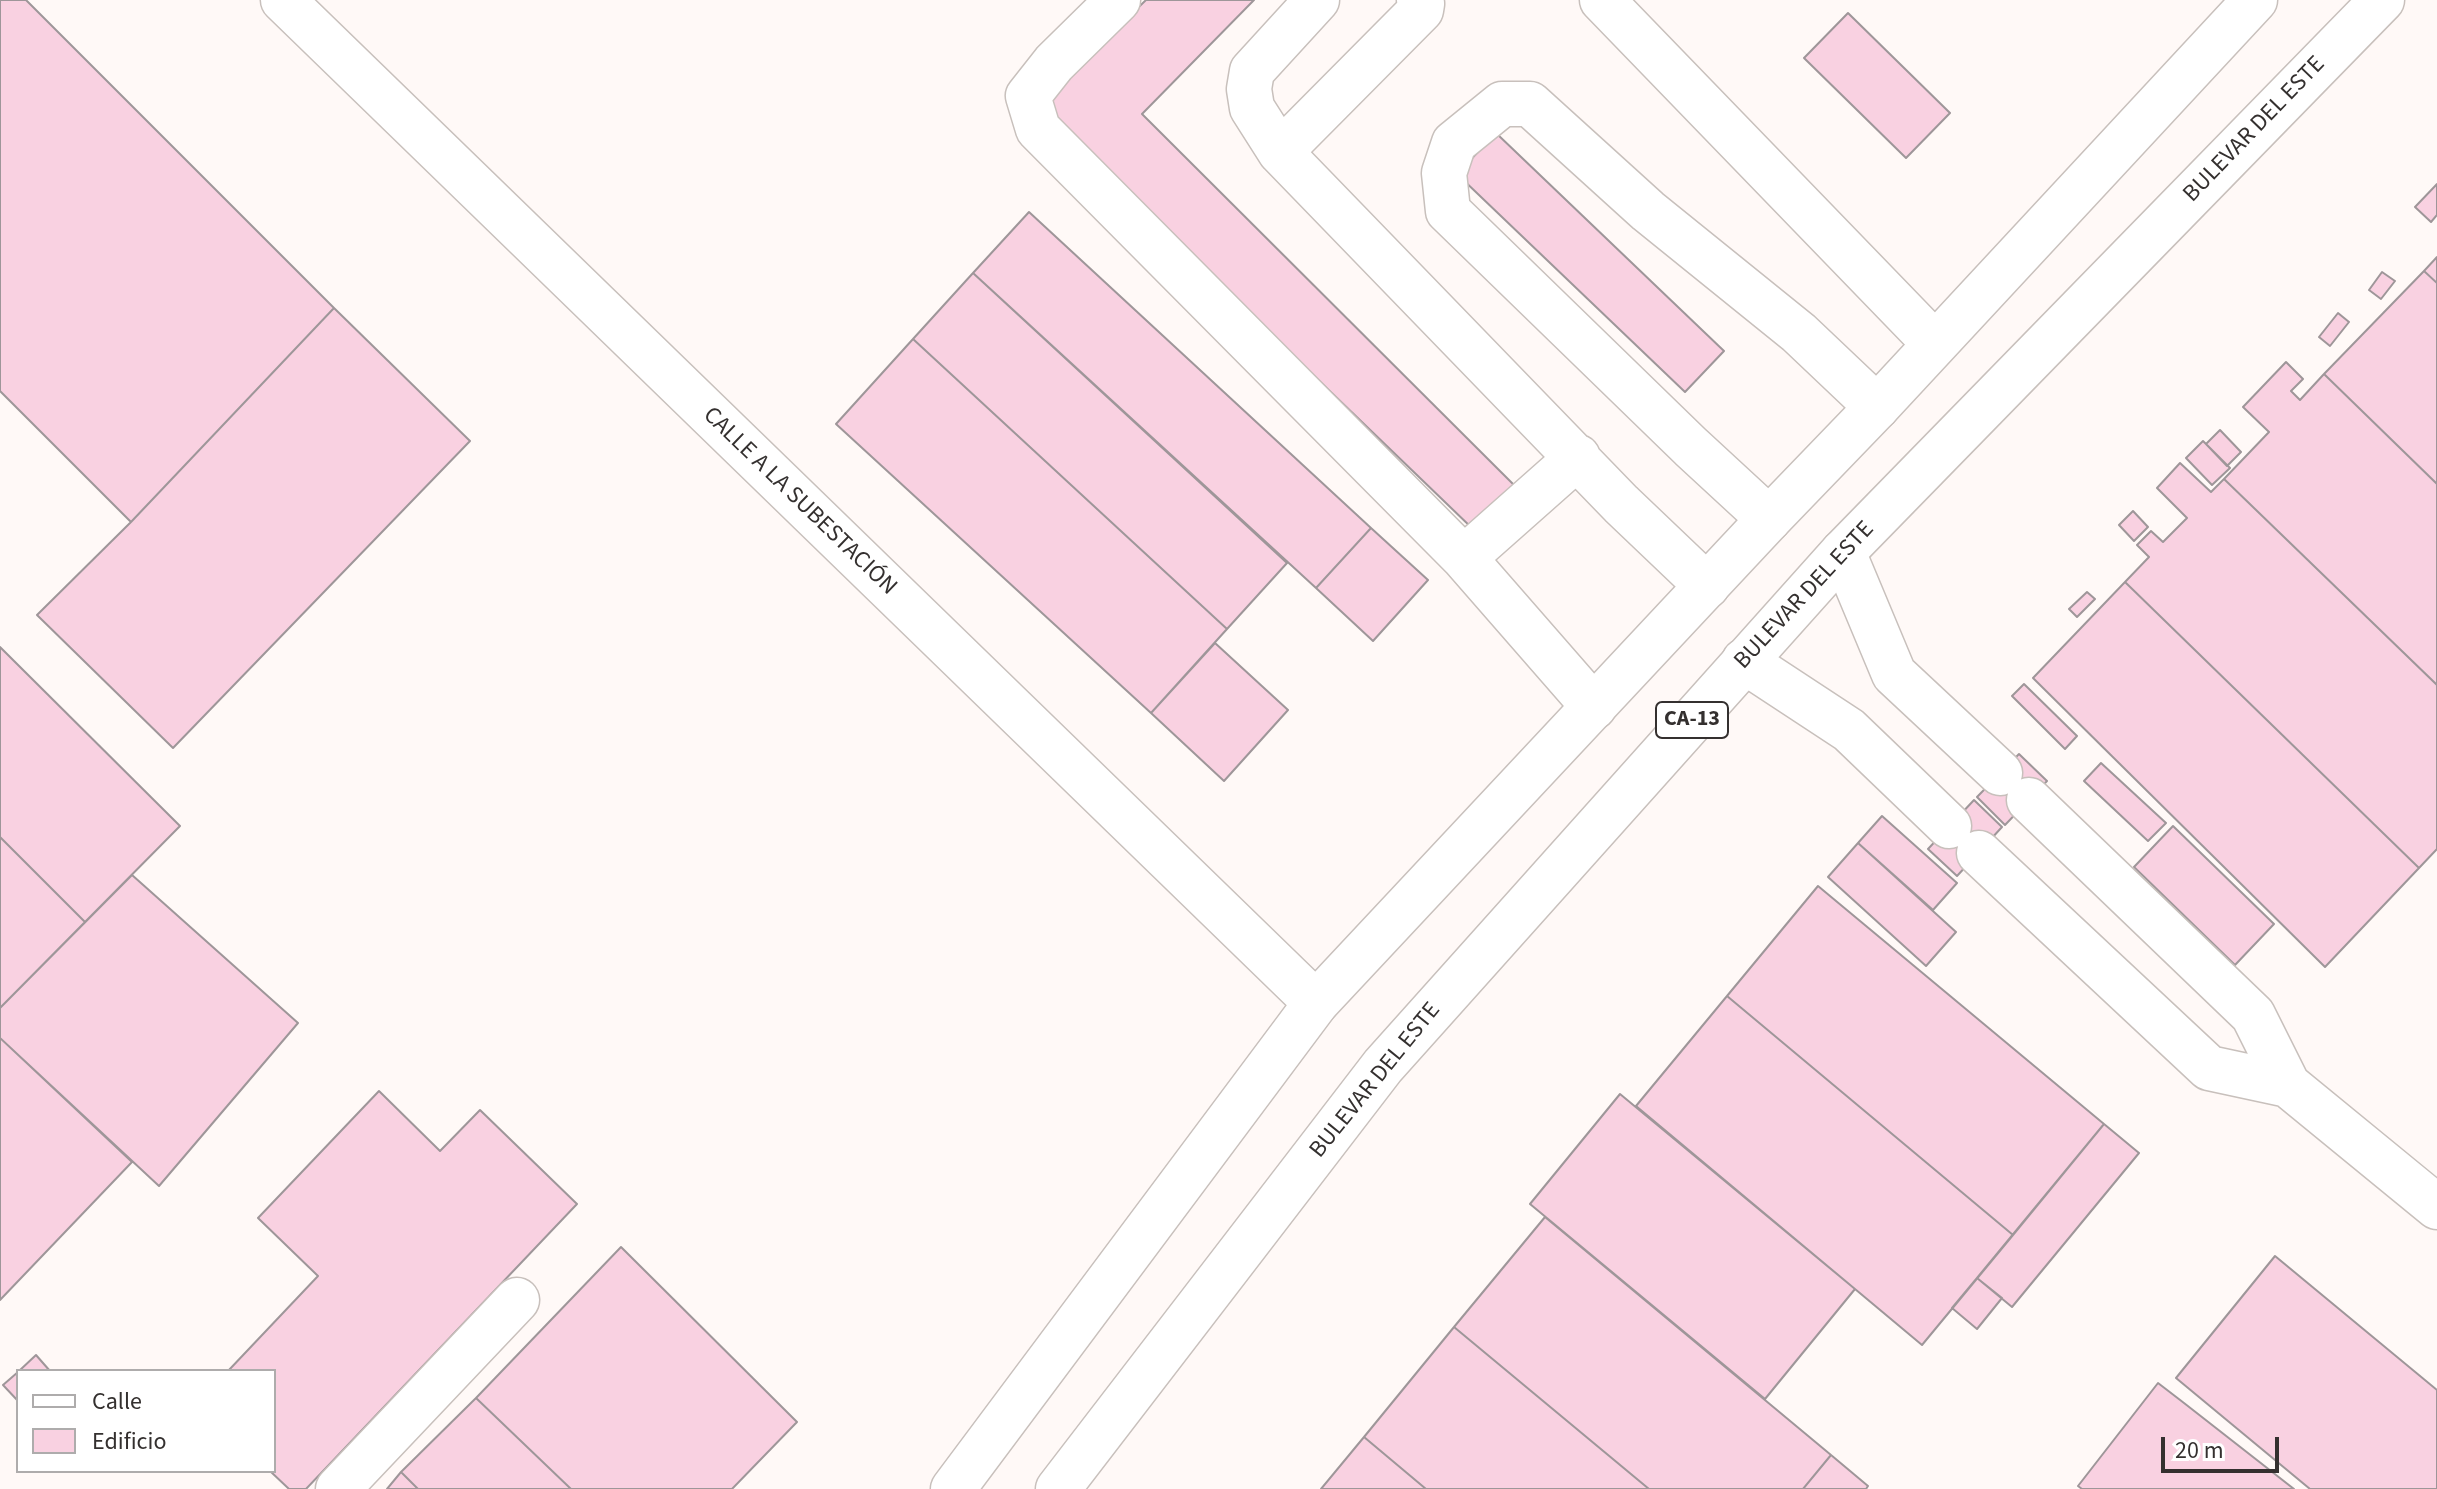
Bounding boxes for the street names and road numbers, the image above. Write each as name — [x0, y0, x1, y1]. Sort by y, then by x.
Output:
street label: BULEVAR DEL ESTE — [2178, 51, 2332, 209]
street label: CALLE A LA SUBESTACIÓN — [696, 402, 902, 602]
street label: BULEVAR DEL ESTE — [1729, 516, 1881, 676]
road number: CA-13 — [1656, 702, 1728, 738]
street label: BULEVAR DEL ESTE — [1304, 997, 1448, 1165]

